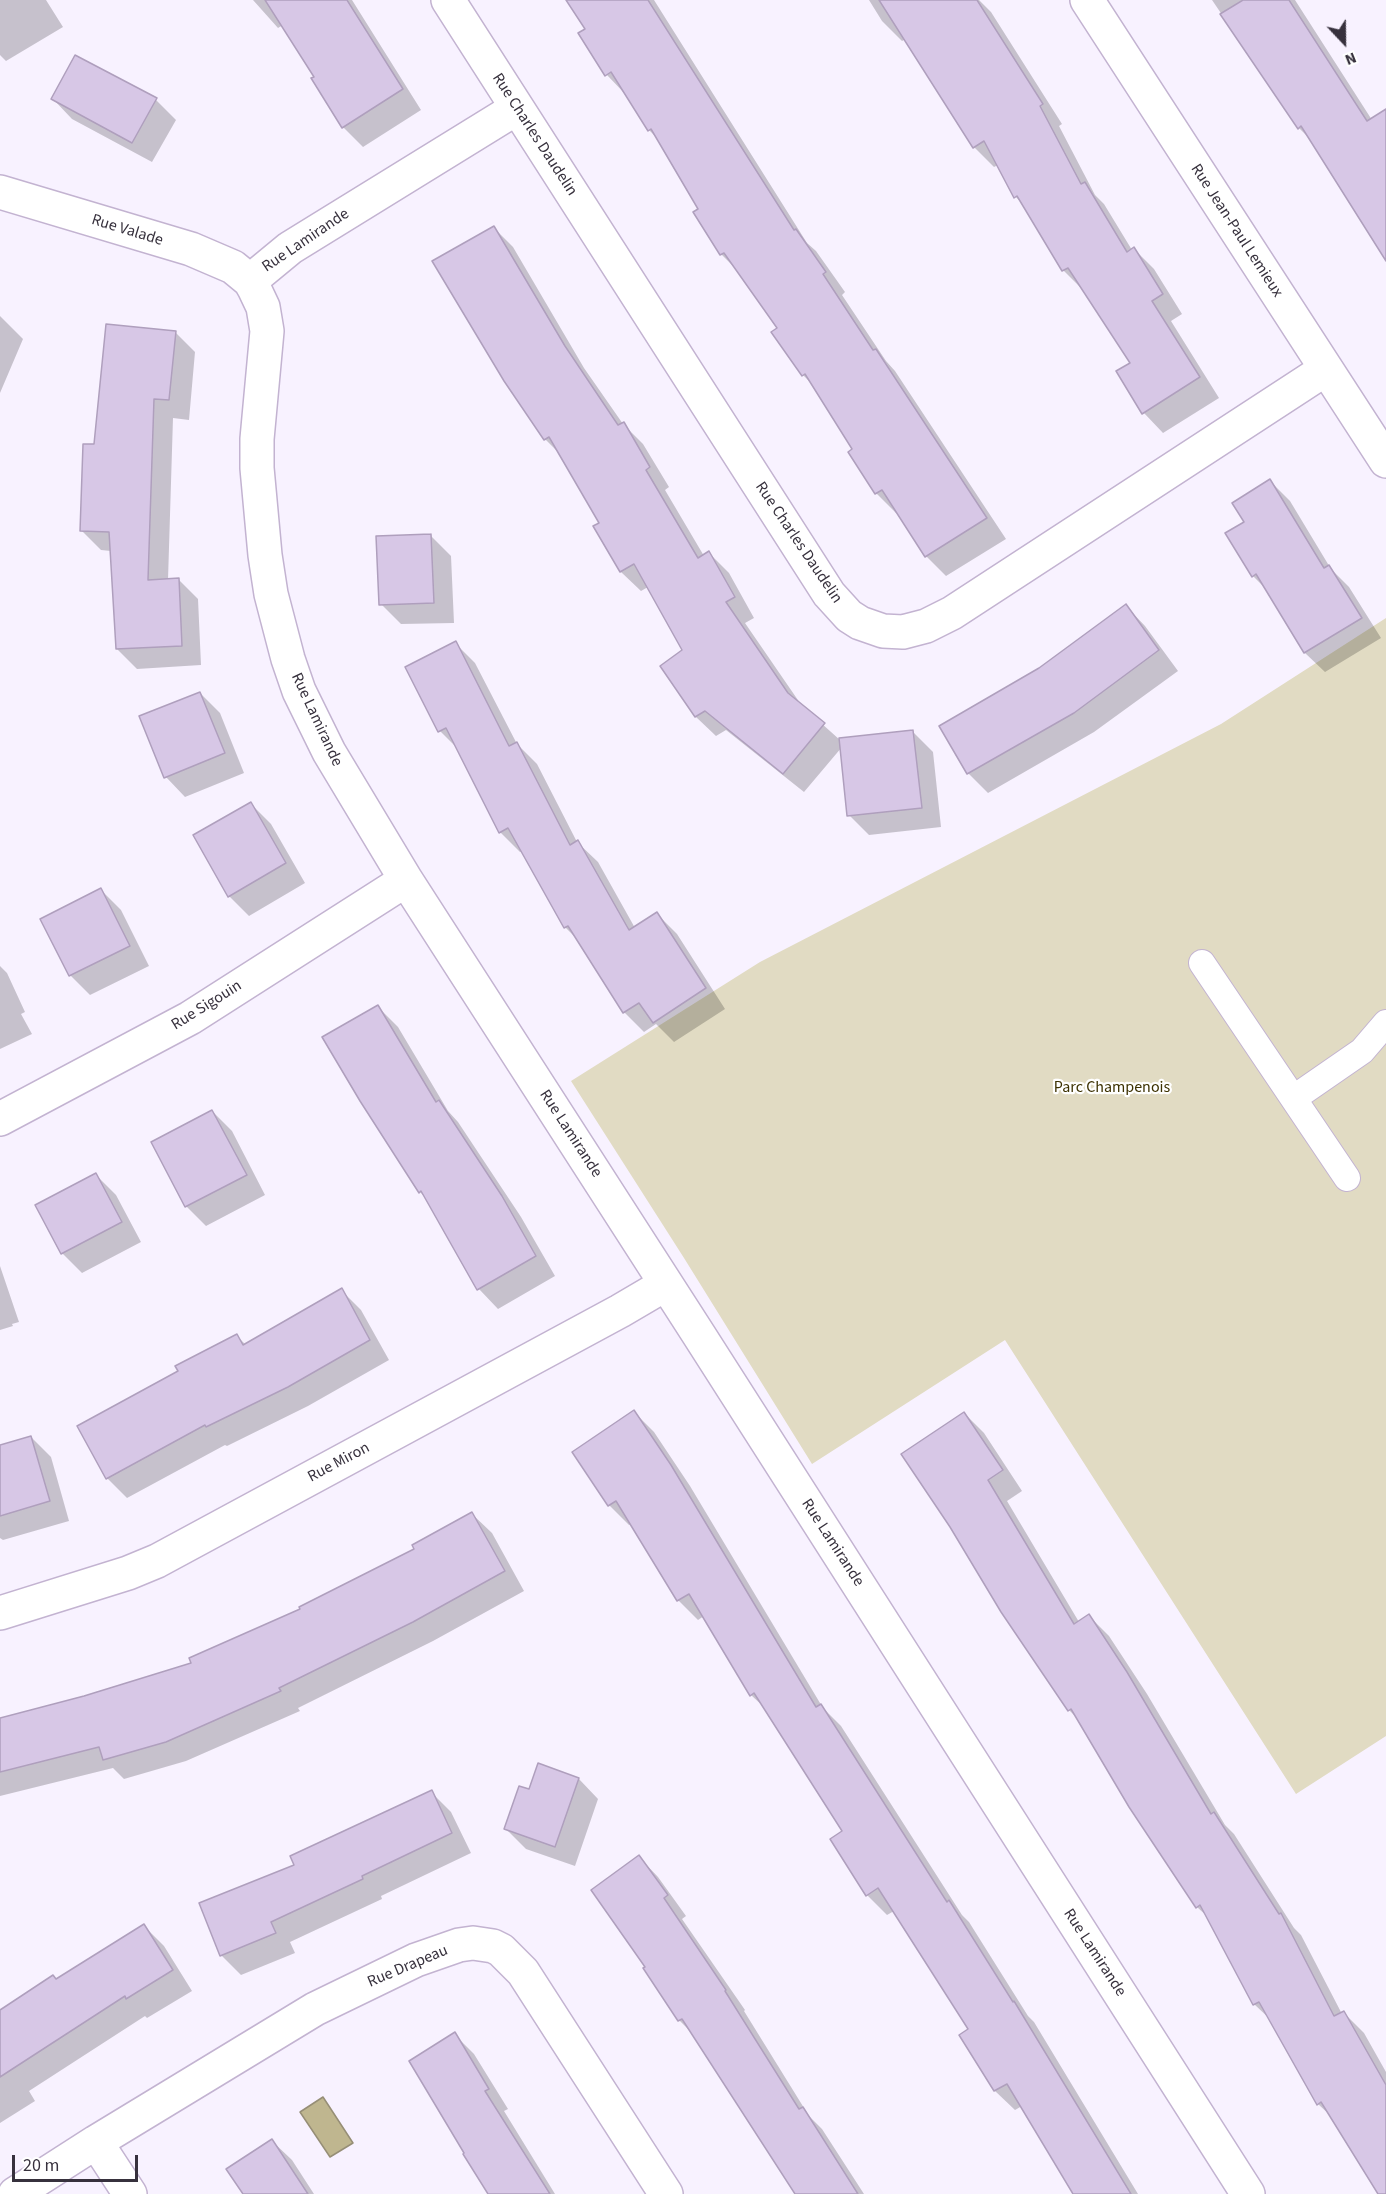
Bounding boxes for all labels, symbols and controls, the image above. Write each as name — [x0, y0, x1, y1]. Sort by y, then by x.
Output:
north arrow — [1314, 12, 1374, 72]
text: N — [1342, 46, 1360, 71]
street label: Rue Charles Daudelin — [487, 70, 581, 200]
street label: Rue Jean-Paul Lemieux — [1186, 161, 1286, 301]
street label: Rue Lamirande — [259, 205, 353, 277]
street label: Rue Valade — [89, 211, 165, 251]
street label: Rue Charles Daudelin — [750, 479, 846, 607]
street label: Rue Lamirande — [286, 670, 346, 770]
street label: Rue Sigouin — [168, 977, 246, 1035]
park label: Parc Champenois — [1054, 1078, 1170, 1098]
street label: Rue Lamirande — [535, 1087, 605, 1181]
street label: Rue Miron — [305, 1439, 373, 1487]
street label: Rue Lamirande — [797, 1496, 867, 1590]
street label: Rue Lamirande — [1059, 1906, 1129, 2000]
street label: Rue Drapeau — [365, 1941, 451, 1993]
scale bar — [15, 2143, 141, 2181]
text: 20 m — [23, 2153, 59, 2178]

